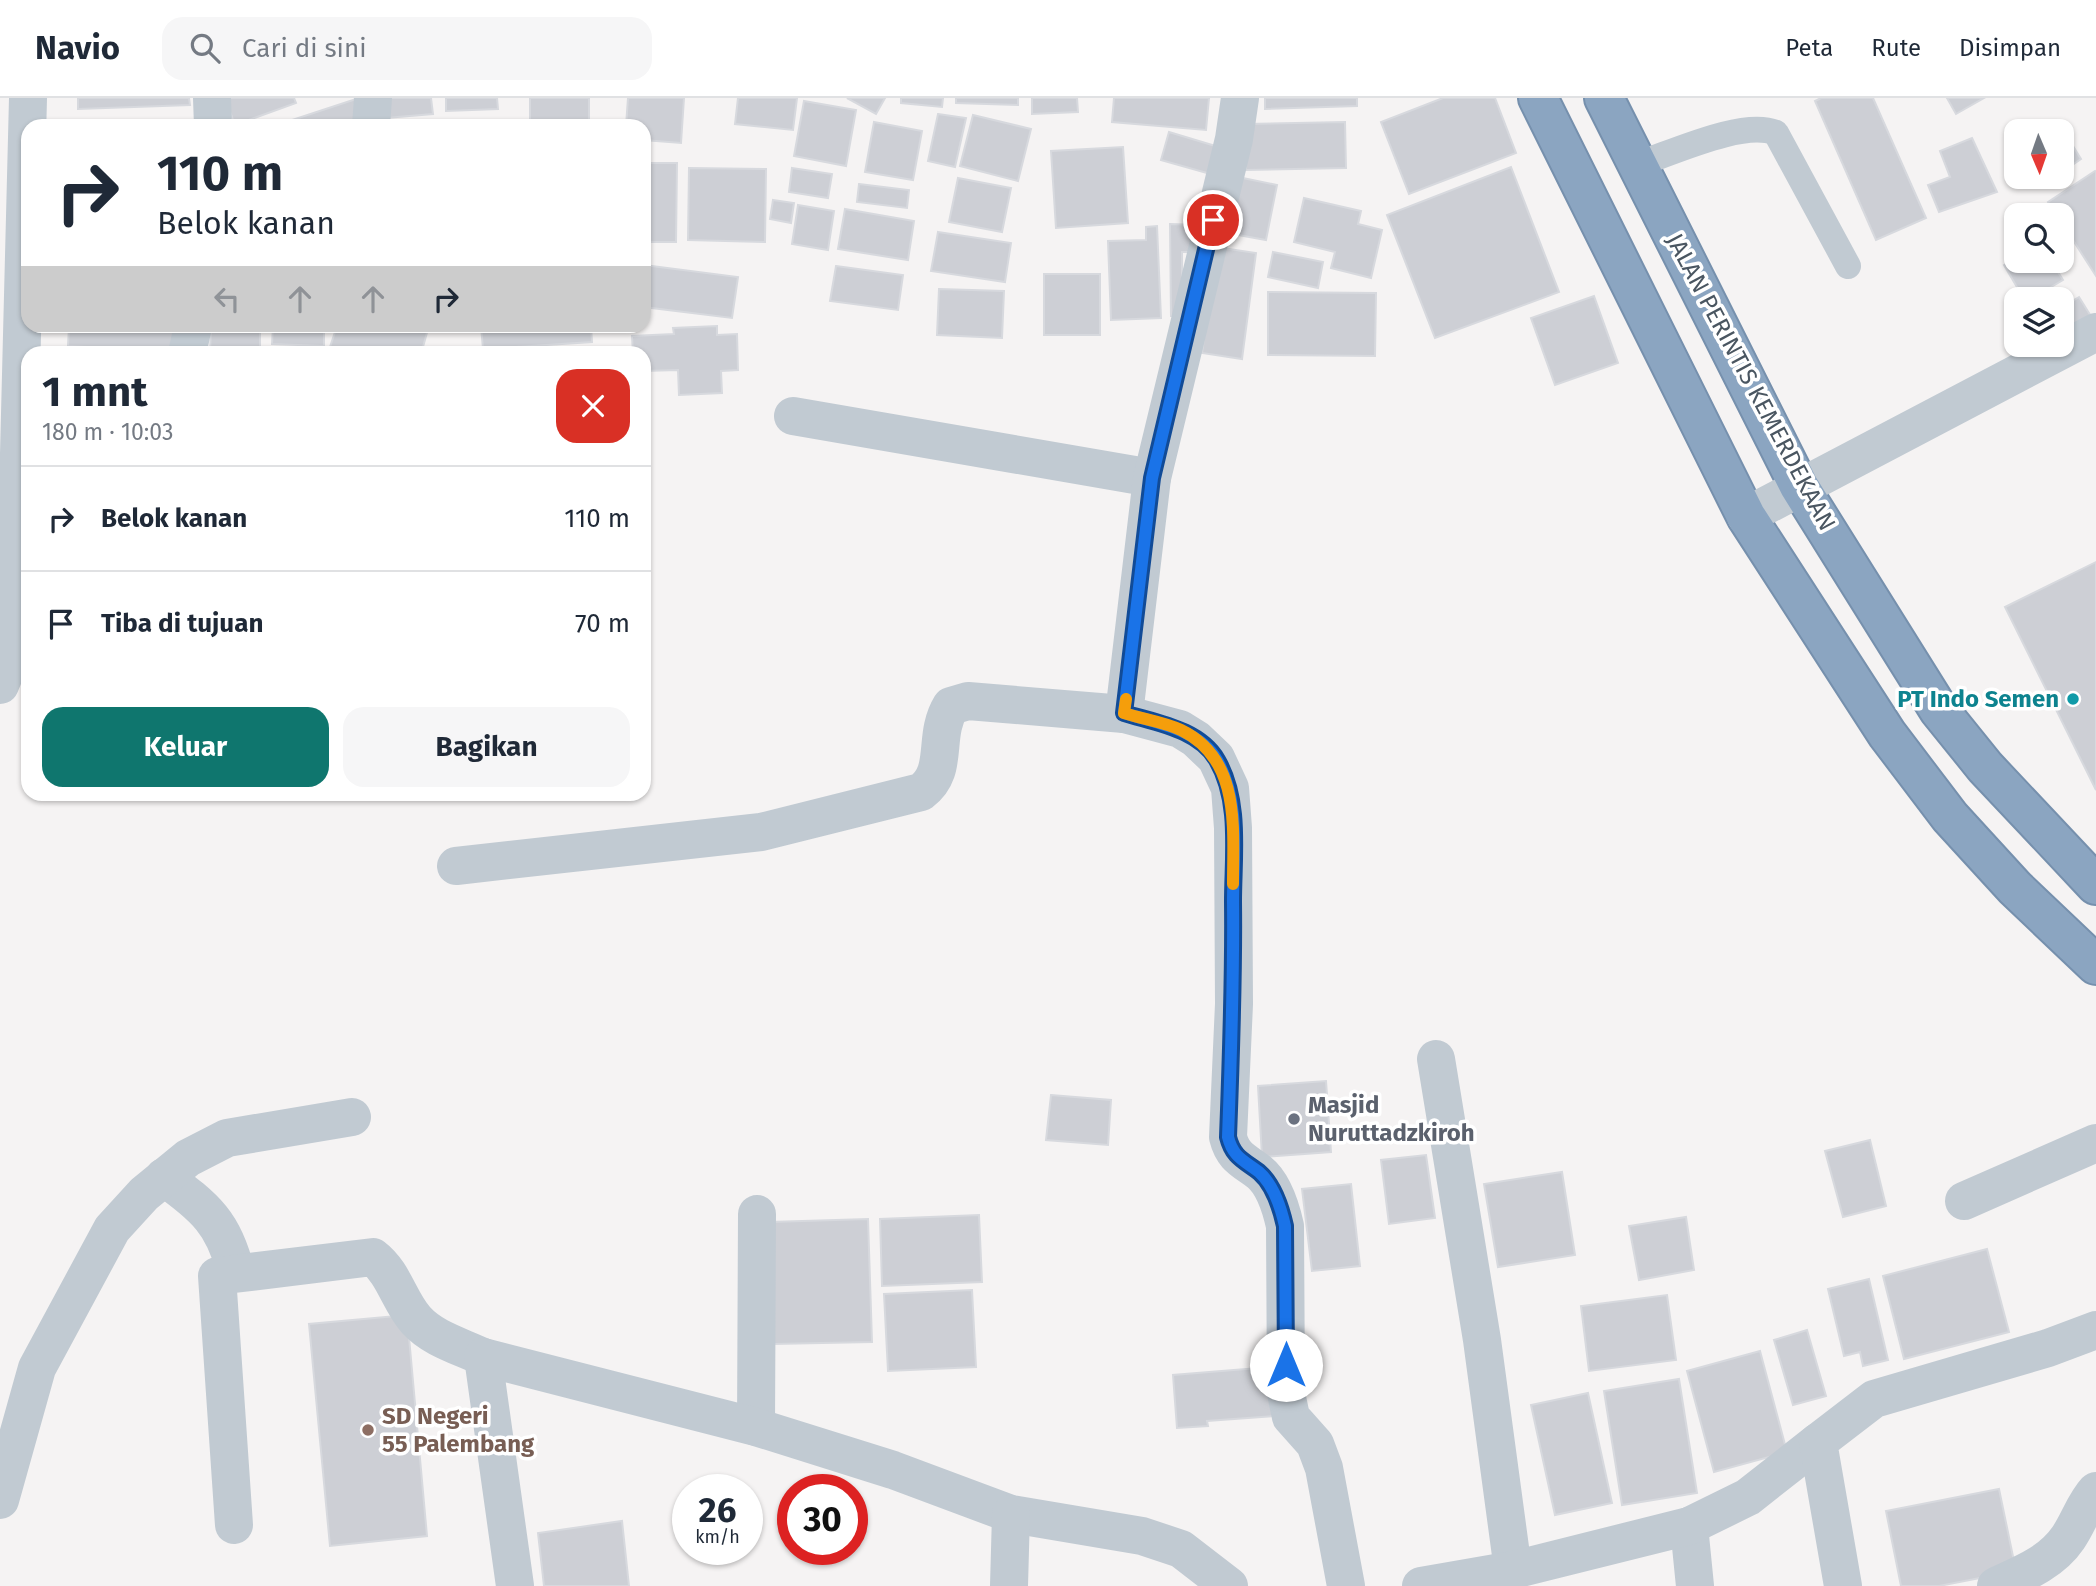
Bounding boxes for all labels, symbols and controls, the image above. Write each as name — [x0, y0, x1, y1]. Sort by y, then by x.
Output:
search box — [162, 17, 652, 80]
text: Navio — [35, 28, 120, 68]
icon: search — [186, 29, 224, 67]
text: Cari di sini — [242, 33, 367, 64]
text: Peta — [1785, 34, 1833, 62]
text: Rute — [1871, 34, 1921, 62]
text: Disimpan — [1959, 34, 2061, 62]
north arrow — [2004, 119, 2074, 189]
map controls — [2004, 119, 2074, 357]
text: 110 m — [157, 144, 283, 203]
icon: right — [42, 147, 133, 238]
pin — [1183, 190, 1243, 250]
icon: arrive — [1194, 201, 1232, 239]
button: search — [2004, 203, 2074, 273]
text: Belok kanan — [157, 204, 335, 242]
street label: JALAN PERINTIS KEMERDEKAAN — [1661, 229, 1841, 535]
icon: left — [208, 280, 246, 318]
icon: ahead — [281, 280, 319, 318]
icon: ahead — [354, 280, 392, 318]
icon: right — [427, 280, 465, 318]
button: layers — [2004, 287, 2074, 357]
text: 1 mnt — [42, 367, 147, 417]
button: close — [556, 369, 630, 443]
text: 180 m · 10:03 — [42, 418, 173, 446]
icon: right — [42, 500, 80, 538]
text: Belok kanan — [101, 503, 247, 534]
text: 110 m — [564, 503, 630, 534]
icon: arrive — [42, 605, 80, 643]
text: Tiba di tujuan — [101, 608, 263, 639]
text: 70 m — [575, 608, 630, 639]
place label: PT Indo Semen — [1897, 685, 2059, 713]
marker: PT Indo Semen — [2065, 691, 2081, 707]
button: Keluar — [42, 707, 329, 787]
button: Bagikan — [343, 707, 630, 787]
place label: Masjid Nuruttadzkiroh — [1308, 1091, 1475, 1147]
marker: Masjid Nuruttadzkiroh — [1286, 1111, 1302, 1127]
position arrow — [1249, 1328, 1323, 1402]
place label: SD Negeri 55 Palembang — [382, 1402, 535, 1458]
marker: SD Negeri 55 Palembang — [360, 1422, 376, 1438]
speed limit sign: 30 — [777, 1474, 868, 1565]
text: 26 — [699, 1489, 736, 1531]
text: km/h — [695, 1526, 740, 1548]

